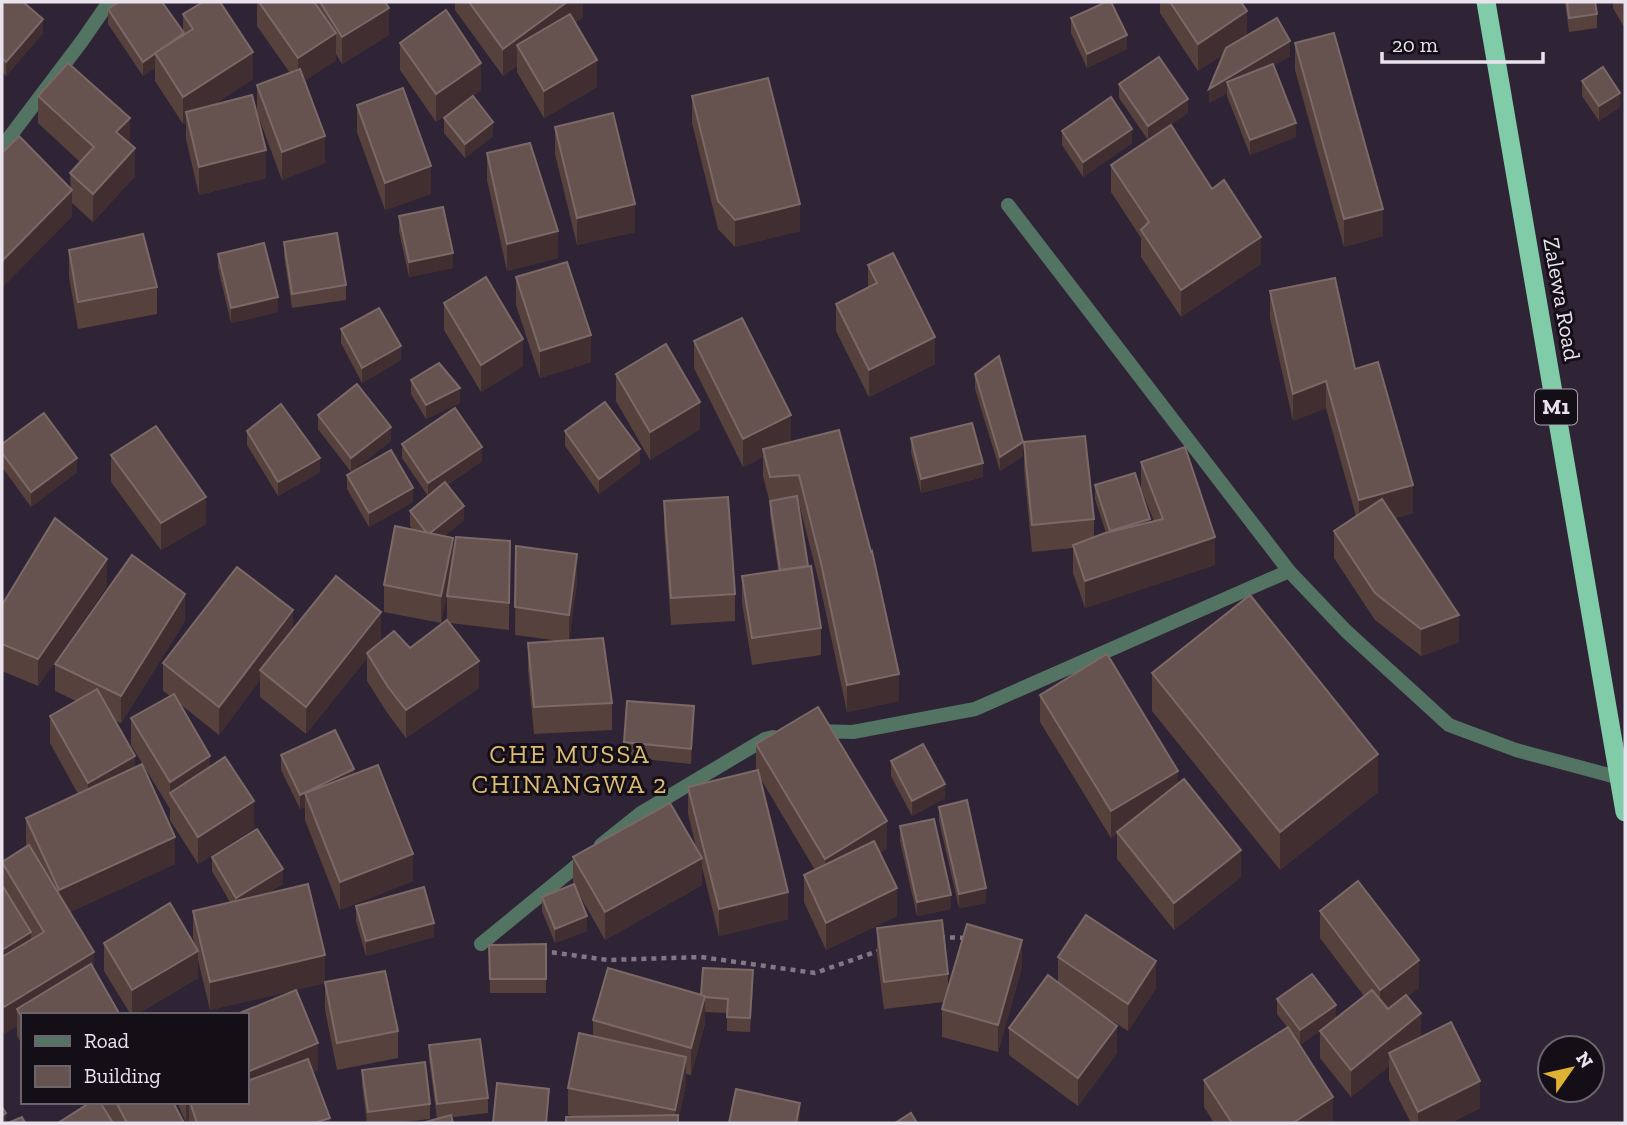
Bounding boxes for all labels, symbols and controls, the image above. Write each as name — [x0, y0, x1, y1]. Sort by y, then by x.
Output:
scale bar — [1382, 21, 1543, 65]
text: 20 m — [1392, 32, 1438, 57]
street label: Zalewa Road — [1537, 235, 1587, 363]
road number: M1 — [1535, 390, 1577, 424]
district label: CHE MUSSA CHINANGWA 2 — [472, 738, 668, 800]
legend — [21, 1013, 248, 1104]
text: Road — [84, 1028, 130, 1053]
north arrow — [1536, 1034, 1606, 1104]
text: N — [1571, 1047, 1598, 1072]
text: Building — [84, 1063, 161, 1088]

